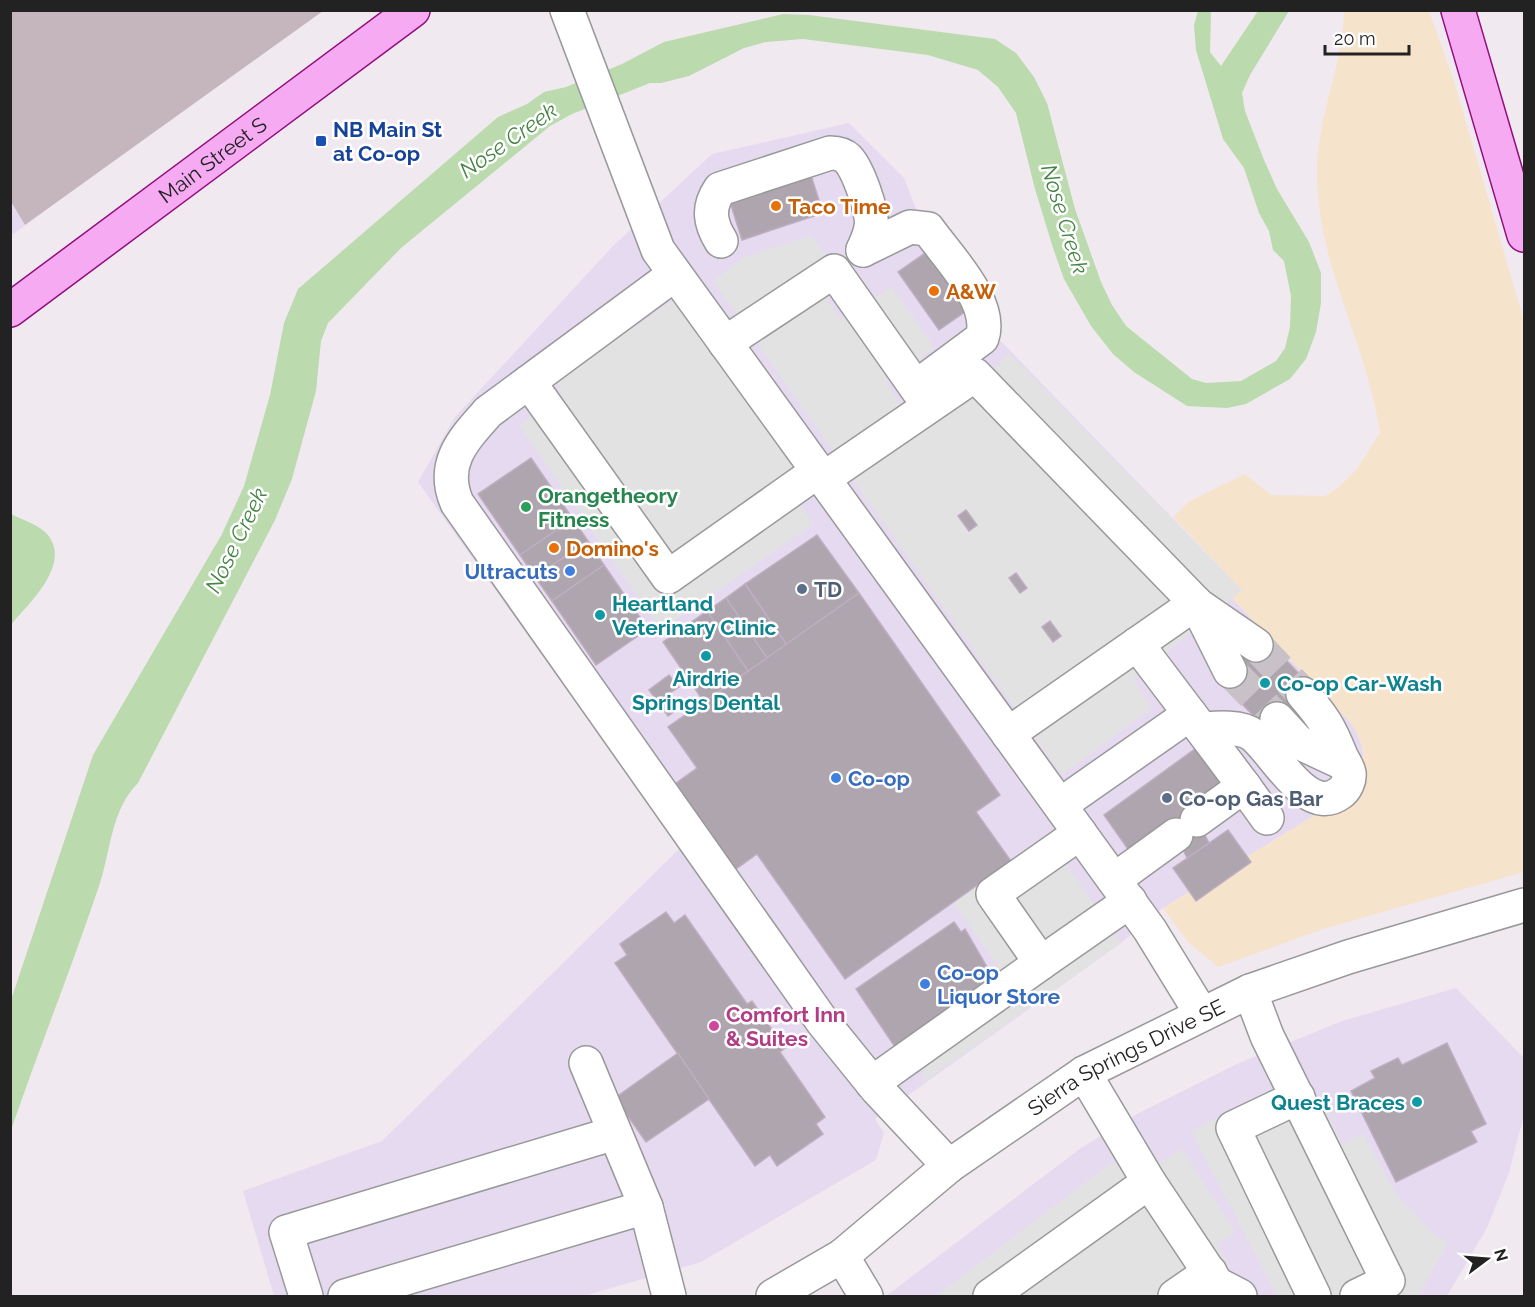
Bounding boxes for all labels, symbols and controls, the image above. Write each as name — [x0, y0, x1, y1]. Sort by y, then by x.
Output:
scale bar — [1325, 18, 1409, 56]
text: 20 m — [1334, 28, 1376, 49]
water label: Nose Creek — [454, 97, 562, 183]
street label: Main Street S — [153, 111, 271, 208]
place label: NB Main St at Co-op — [333, 117, 442, 166]
marker: NB Main St at Co-op — [314, 134, 328, 148]
water label: Nose Creek — [1036, 161, 1094, 277]
place label: Taco Time — [788, 194, 891, 219]
marker: Taco Time — [769, 199, 783, 213]
place label: A&W — [946, 279, 997, 304]
marker: A&W — [927, 284, 941, 298]
water label: Nose Creek — [199, 483, 273, 597]
place label: Orangetheory Fitness — [538, 483, 679, 532]
marker: Orangetheory Fitness — [519, 500, 533, 514]
place label: Domino's — [566, 536, 659, 561]
marker: Domino's — [547, 541, 561, 555]
place label: Ultracuts — [464, 559, 558, 584]
marker: Ultracuts — [563, 564, 577, 578]
place label: TD — [814, 577, 842, 602]
marker: TD — [795, 582, 809, 596]
place label: Heartland Veterinary Clinic — [612, 591, 777, 640]
marker: Heartland Veterinary Clinic — [593, 608, 607, 622]
marker: Airdrie Springs Dental — [699, 649, 713, 663]
place label: Airdrie Springs Dental — [632, 666, 780, 715]
place label: Co-op Car-Wash — [1277, 671, 1442, 696]
marker: Co-op Car-Wash — [1258, 676, 1272, 690]
place label: Co-op — [848, 766, 910, 791]
marker: Co-op — [829, 771, 843, 785]
place label: Co-op Gas Bar — [1179, 786, 1323, 811]
marker: Co-op Gas Bar — [1160, 791, 1174, 805]
place label: Co-op Liquor Store — [937, 960, 1061, 1009]
marker: Co-op Liquor Store — [918, 977, 932, 991]
street label: Sierra Springs Drive SE — [1023, 993, 1228, 1121]
place label: Comfort Inn & Suites — [726, 1002, 846, 1051]
marker: Comfort Inn & Suites — [707, 1019, 721, 1033]
place label: Quest Braces — [1271, 1090, 1405, 1115]
marker: Quest Braces — [1410, 1095, 1424, 1109]
north arrow — [1457, 1229, 1517, 1289]
text: N — [1490, 1247, 1512, 1263]

